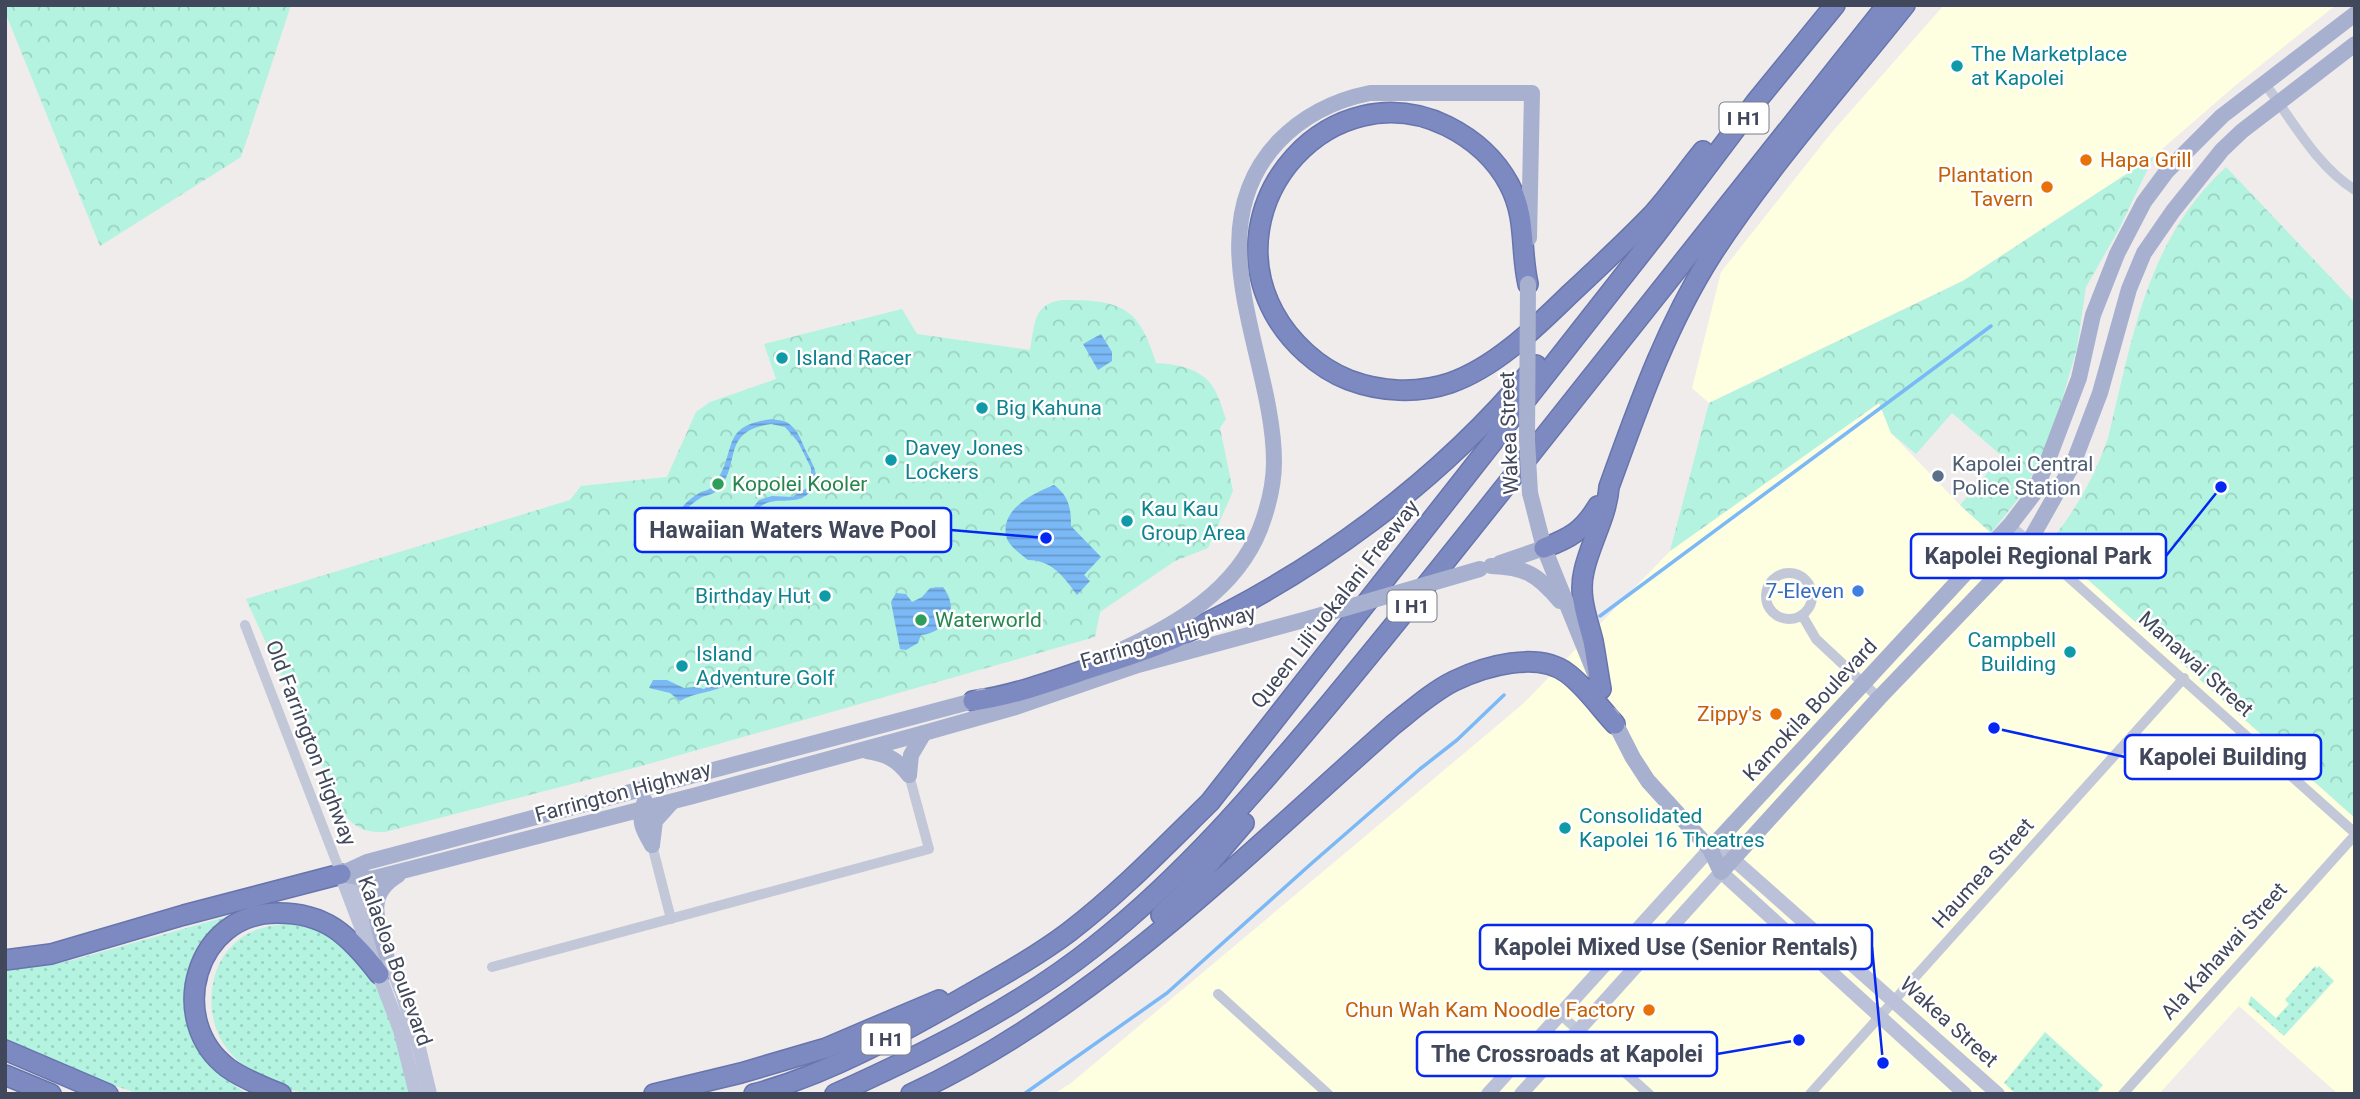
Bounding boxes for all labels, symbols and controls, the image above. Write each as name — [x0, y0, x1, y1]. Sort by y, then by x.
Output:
place label: The Marketplace at Kapolei — [1971, 42, 2127, 90]
marker: The Marketplace at Kapolei — [1949, 58, 1965, 74]
road number: I H1 — [1720, 102, 1768, 134]
place label: Hapa Grill — [2100, 148, 2192, 172]
marker: Hapa Grill — [2078, 152, 2094, 168]
place label: Plantation Tavern — [1938, 163, 2033, 211]
marker: Plantation Tavern — [2039, 179, 2055, 195]
place label: Island Racer — [796, 346, 911, 370]
marker: Island Racer — [774, 350, 790, 366]
street label: Wakea Street — [1495, 371, 1523, 495]
place label: Big Kahuna — [996, 396, 1102, 420]
marker: Big Kahuna — [974, 400, 990, 416]
place label: Davey Jones Lockers — [905, 436, 1023, 484]
marker: Davey Jones Lockers — [883, 452, 899, 468]
place label: Kapolei Central Police Station — [1952, 452, 2093, 500]
marker: Kapolei Central Police Station — [1930, 468, 1946, 484]
place label: Kopolei Kooler — [732, 472, 867, 496]
marker: Kopolei Kooler — [710, 476, 726, 492]
street label: Queen Liliʻuokalani Freeway — [1246, 495, 1424, 713]
place label: Kau Kau Group Area — [1141, 497, 1246, 545]
callout: Hawaiian Waters Wave Pool — [635, 508, 951, 552]
marker: Kau Kau Group Area — [1119, 513, 1135, 529]
text: Hawaiian Waters Wave Pool — [649, 517, 937, 544]
callout: Kapolei Regional Park — [1911, 534, 2166, 578]
text: Kapolei Regional Park — [1924, 543, 2152, 570]
place label: 7-Eleven — [1766, 579, 1844, 603]
marker: 7-Eleven — [1850, 583, 1866, 599]
place label: Birthday Hut — [695, 584, 811, 608]
marker: Birthday Hut — [817, 588, 833, 604]
road number: I H1 — [1388, 590, 1436, 622]
street label: Farrington Highway — [1078, 600, 1258, 674]
street label: Manawai Street — [2134, 606, 2258, 722]
place label: Waterworld — [935, 608, 1042, 632]
marker: Waterworld — [913, 612, 929, 628]
place label: Campbell Building — [1968, 628, 2056, 676]
street label: Kamokila Boulevard — [1738, 634, 1882, 786]
street label: Old Farrington Highway — [261, 637, 361, 849]
place label: Island Adventure Golf — [696, 642, 835, 690]
marker: Campbell Building — [2062, 644, 2078, 660]
marker: Island Adventure Golf — [674, 658, 690, 674]
place label: Zippy's — [1697, 702, 1762, 726]
marker: Zippy's — [1768, 706, 1784, 722]
callout: Kapolei Building — [2125, 735, 2321, 779]
text: Kapolei Building — [2139, 744, 2307, 771]
street label: Farrington Highway — [532, 757, 714, 827]
place label: Consolidated Kapolei 16 Theatres — [1579, 804, 1765, 852]
street label: Haumea Street — [1927, 813, 2039, 933]
marker: Consolidated Kapolei 16 Theatres — [1557, 820, 1573, 836]
street label: Kalaeloa Boulevard — [353, 873, 437, 1049]
street label: Ala Kahawai Street — [2156, 877, 2292, 1024]
callout: Kapolei Mixed Use (Senior Rentals) — [1480, 925, 1872, 969]
text: Kapolei Mixed Use (Senior Rentals) — [1494, 934, 1858, 961]
street label: Wakea Street — [1895, 972, 2003, 1072]
place label: Chun Wah Kam Noodle Factory — [1345, 998, 1635, 1022]
marker: Chun Wah Kam Noodle Factory — [1641, 1002, 1657, 1018]
road number: I H1 — [862, 1023, 910, 1054]
callout: The Crossroads at Kapolei — [1417, 1032, 1717, 1076]
text: The Crossroads at Kapolei — [1431, 1041, 1703, 1068]

